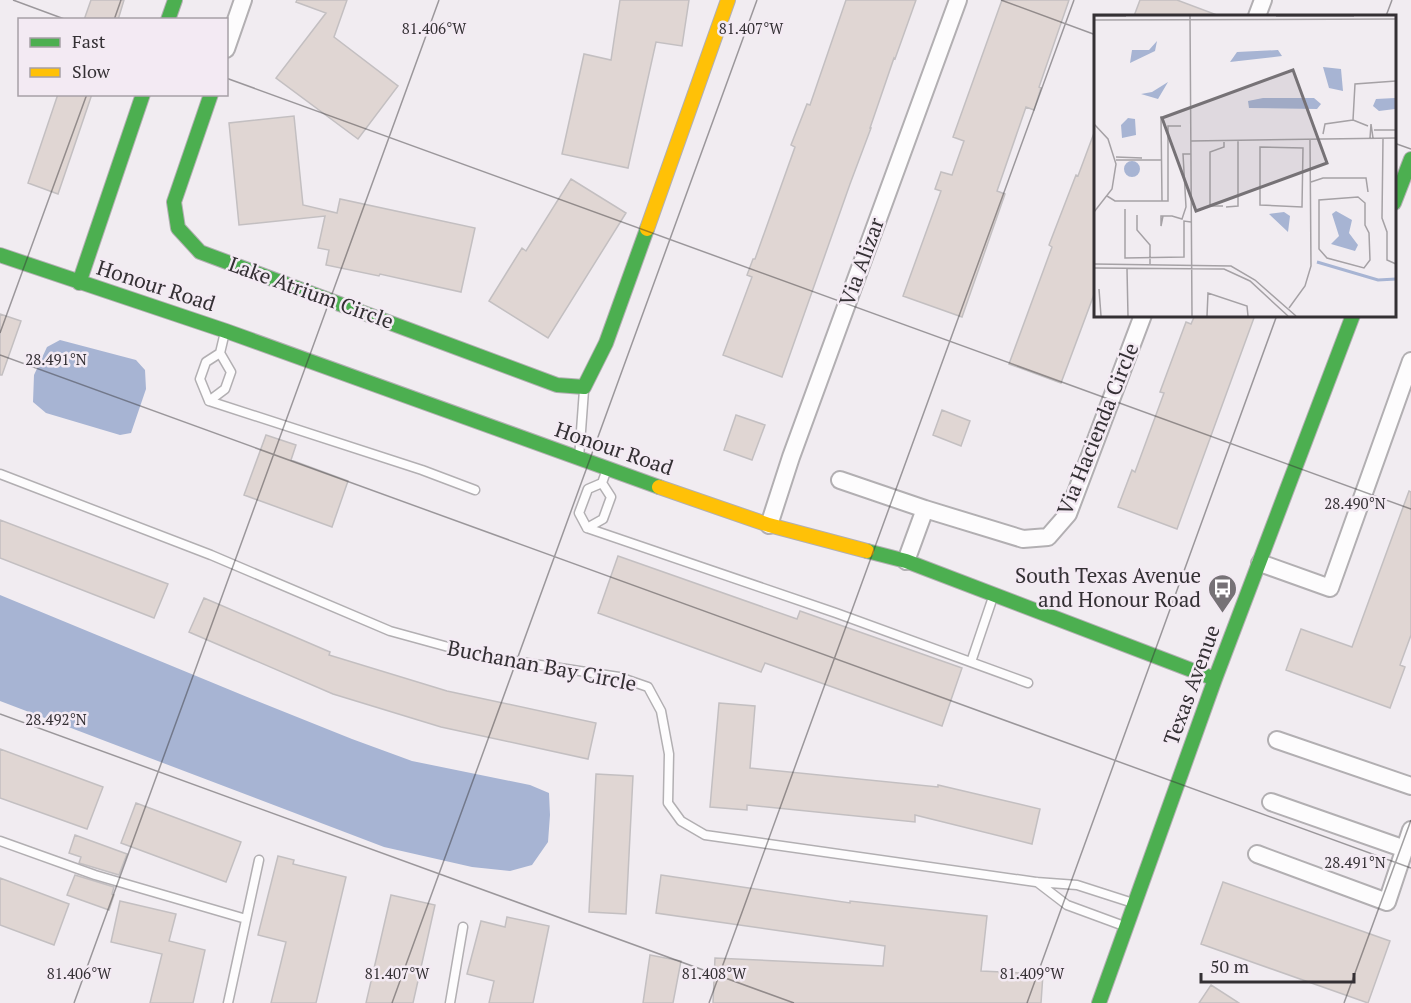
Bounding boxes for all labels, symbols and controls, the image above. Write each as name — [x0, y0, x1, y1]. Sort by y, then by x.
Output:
inset map — [1094, 15, 1396, 316]
legend — [18, 18, 228, 96]
text: 81.406°W — [402, 18, 467, 38]
text: 81.407°W — [719, 18, 784, 38]
text: Fast — [72, 29, 106, 53]
text: Slow — [72, 59, 111, 83]
street label: Via Alizar — [832, 214, 890, 310]
street label: Lake Atrium Circle — [225, 249, 398, 335]
street label: Honour Road — [93, 253, 219, 317]
street label: Via Hacienda Circle — [1050, 338, 1144, 519]
text: 28.491°N — [25, 349, 87, 369]
street label: Honour Road — [552, 415, 677, 481]
text: 28.490°N — [1324, 493, 1386, 513]
place label: South Texas Avenue and Honour Road — [1015, 561, 1201, 613]
bus stop icon: South Texas Avenue and Honour Road — [1206, 572, 1238, 614]
street label: Texas Avenue — [1156, 621, 1226, 749]
street label: Buchanan Bay Circle — [445, 633, 639, 697]
text: 28.492°N — [25, 709, 87, 729]
text: 28.491°N — [1324, 852, 1386, 872]
scale bar — [1201, 946, 1354, 984]
text: 50 m — [1210, 954, 1250, 978]
text: 81.406°W — [47, 963, 112, 983]
text: 81.407°W — [365, 963, 430, 983]
text: 81.408°W — [682, 963, 747, 983]
text: 81.409°W — [1000, 963, 1065, 983]

